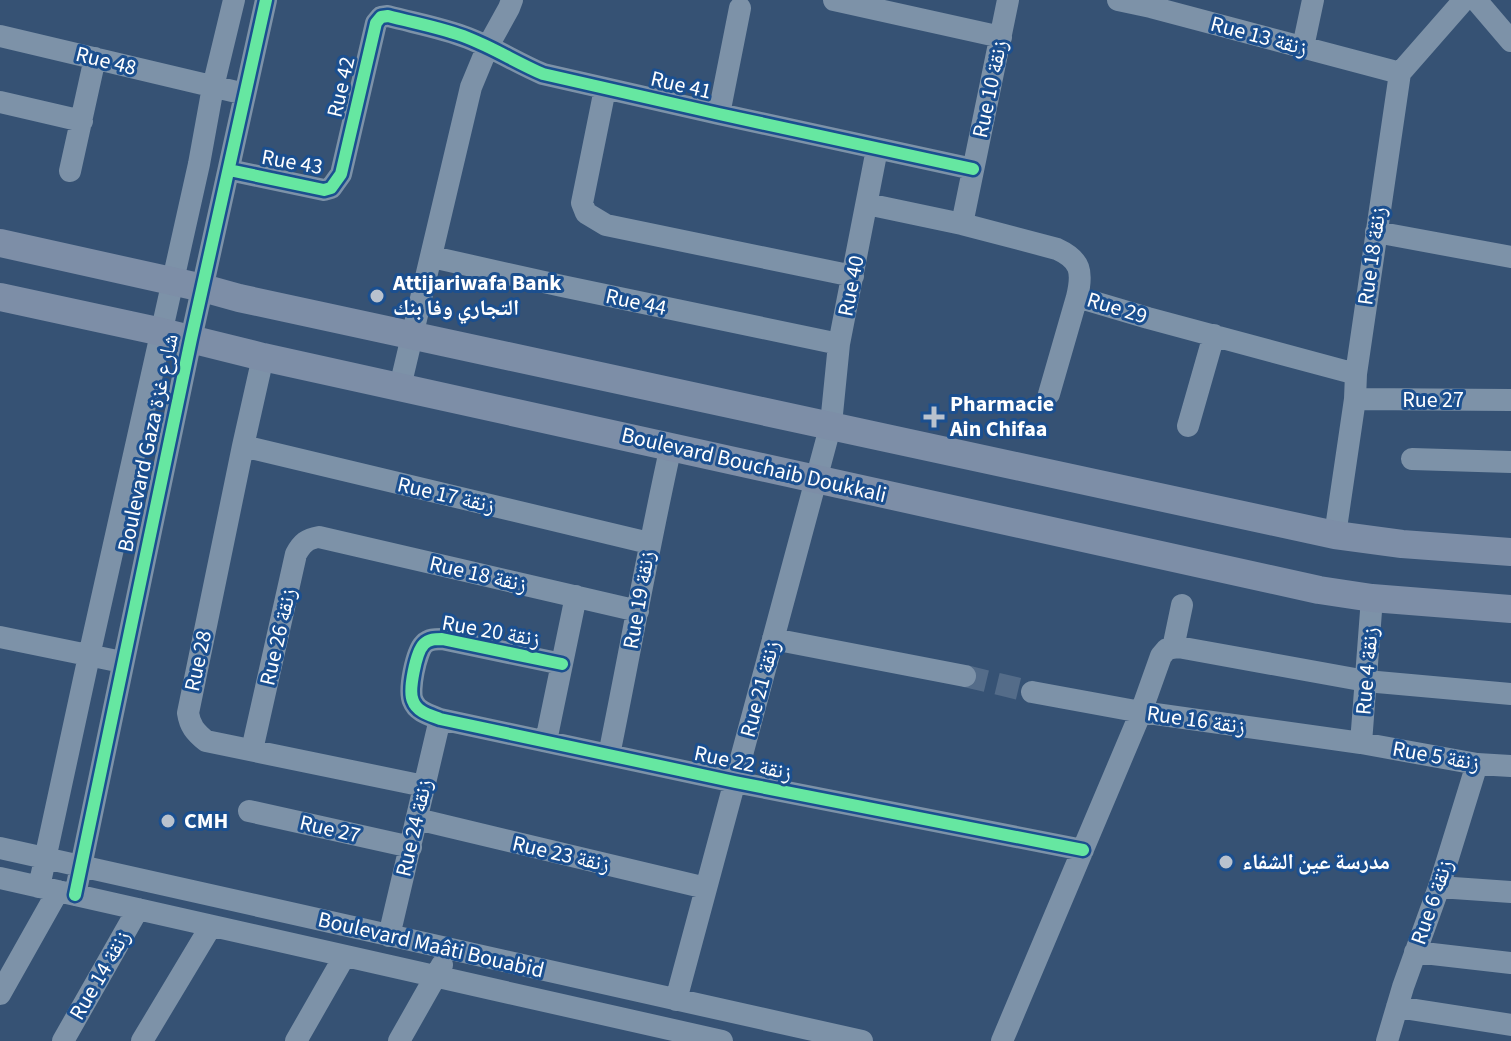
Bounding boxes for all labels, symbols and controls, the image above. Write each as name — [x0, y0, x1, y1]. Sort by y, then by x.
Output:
street label: Rue 13 زنقة — [1207, 8, 1311, 64]
street label: Rue 10 زنقة — [964, 37, 1016, 141]
street label: Rue 48 — [72, 38, 140, 84]
street label: Rue 42 — [318, 53, 364, 121]
street label: Rue 41 — [647, 62, 715, 108]
street label: Rue 43 — [259, 141, 325, 183]
street label: Rue 18 زنقة — [1349, 205, 1395, 307]
street label: Rue 40 — [829, 253, 873, 319]
place label: Attijariwafa Bank التجاري وفا بنك — [392, 267, 561, 324]
street label: Rue 44 — [603, 280, 670, 324]
street label: Rue 29 — [1083, 284, 1151, 332]
marker: Attijariwafa Bank التجاري وفا بنك — [368, 287, 386, 305]
street label: Boulevard Gaza شارع غزة — [109, 331, 187, 555]
street label: Rue 27 — [1402, 384, 1464, 416]
place label: Pharmacie Ain Chifaa — [949, 388, 1054, 445]
marker: Pharmacie Ain Chifaa — [925, 408, 943, 426]
street label: Boulevard Bouchaib Doukkali — [618, 419, 890, 511]
street label: Rue 17 زنقة — [394, 468, 498, 522]
street label: Rue 18 زنقة — [426, 547, 530, 601]
street label: Rue 19 زنقة — [615, 548, 663, 652]
street label: Rue 26 زنقة — [251, 585, 305, 689]
street label: Rue 20 زنقة — [439, 607, 543, 655]
street label: Rue 4 زنقة — [1347, 626, 1387, 716]
street label: Rue 28 — [176, 627, 220, 694]
street label: Rue 21 زنقة — [732, 637, 788, 741]
street label: Rue 16 زنقة — [1145, 697, 1247, 743]
street label: Rue 5 زنقة — [1390, 733, 1482, 779]
street label: Rue 22 زنقة — [691, 737, 795, 789]
street label: Rue 24 زنقة — [387, 776, 441, 880]
place label: CMH — [184, 805, 228, 837]
street label: Rue 27 — [296, 806, 364, 852]
marker: CMH — [159, 812, 177, 830]
street label: Rue 23 زنقة — [509, 827, 613, 881]
place label: مدرسة عين الشفاء — [1242, 846, 1390, 878]
marker: مدرسة عين الشفاء — [1217, 853, 1235, 871]
street label: Rue 6 زنقة — [1403, 855, 1461, 949]
street label: Boulevard Maâti Bouabid — [315, 903, 547, 987]
street label: Rue 14 زنقة — [61, 924, 139, 1026]

